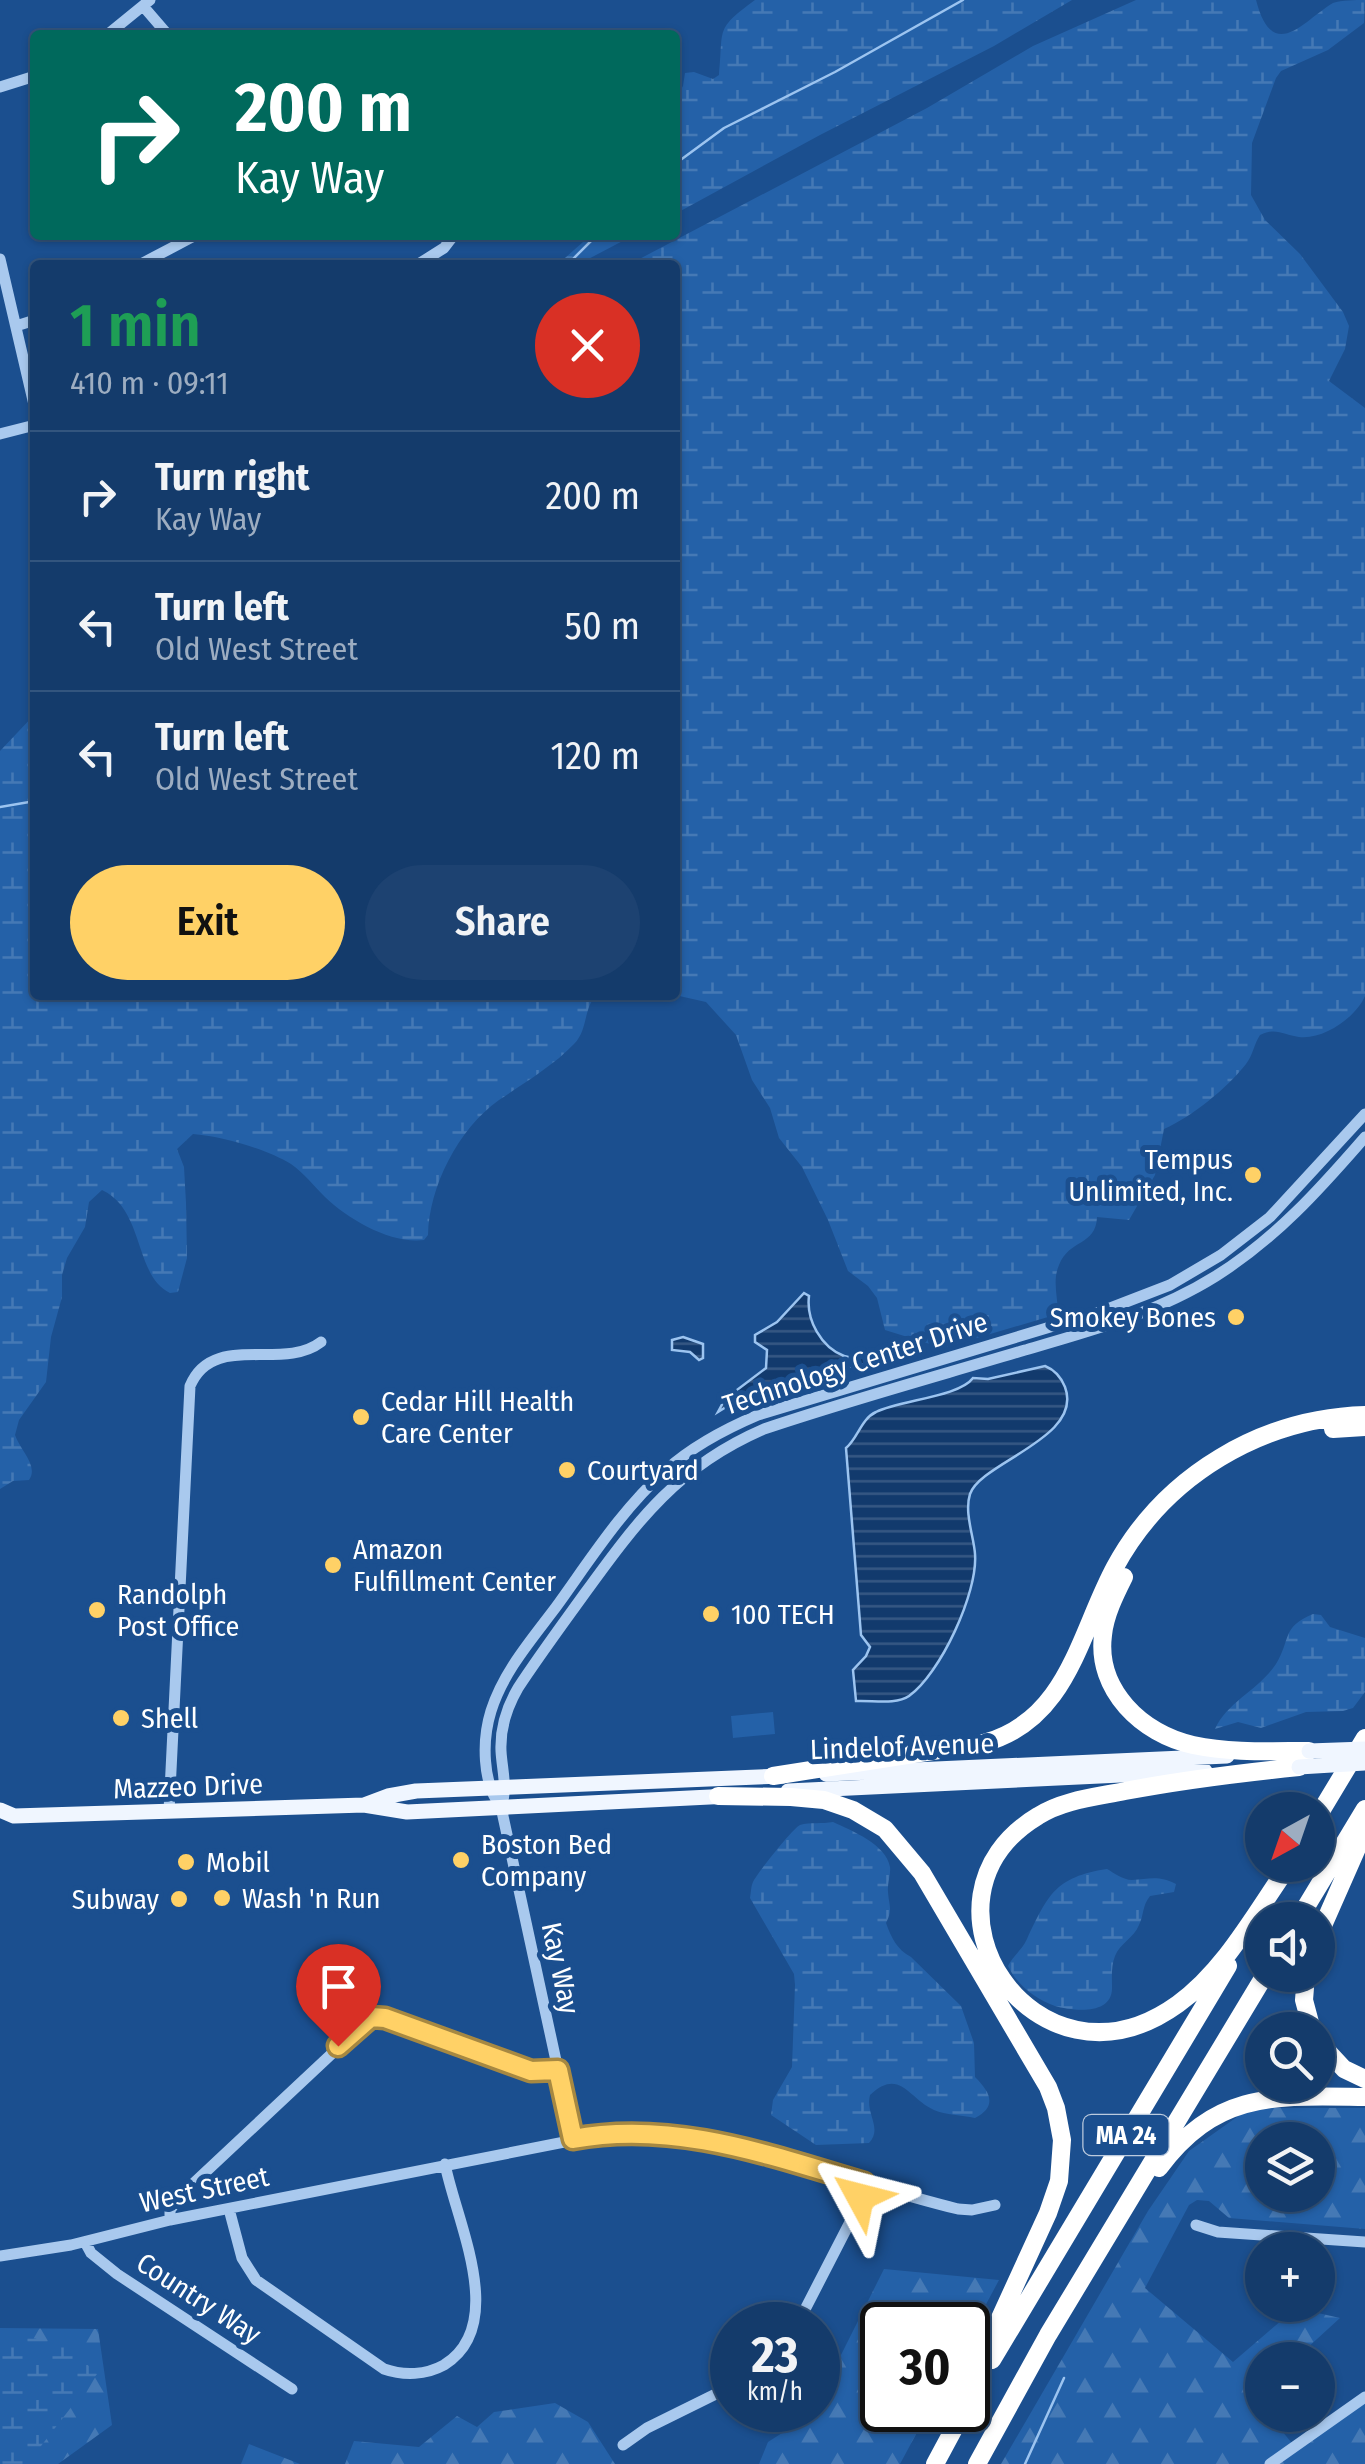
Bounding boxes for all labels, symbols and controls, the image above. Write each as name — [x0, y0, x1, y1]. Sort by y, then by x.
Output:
text: 200 m — [235, 66, 412, 150]
icon: right — [70, 70, 200, 200]
text: Kay Way — [235, 151, 384, 205]
text: 1 min — [70, 290, 201, 362]
button: close — [535, 293, 640, 398]
text: 410 m · 09:11 — [70, 364, 229, 402]
text: Turn right — [155, 454, 309, 500]
icon: right — [70, 469, 125, 524]
text: 200 m — [545, 473, 640, 519]
text: Kay Way — [155, 500, 261, 538]
text: Turn left — [155, 584, 289, 630]
icon: left — [70, 599, 125, 654]
text: 50 m — [565, 603, 640, 649]
text: Old West Street — [155, 630, 358, 668]
text: Turn left — [155, 714, 289, 760]
icon: left — [70, 729, 125, 784]
text: 120 m — [550, 733, 640, 779]
text: Old West Street — [155, 760, 358, 798]
button: Exit — [70, 865, 345, 980]
button: Share — [365, 865, 640, 980]
place label: Tempus Unlimited, Inc. — [1068, 1143, 1233, 1208]
marker: Tempus Unlimited, Inc. — [1242, 1164, 1264, 1186]
place label: Smokey Bones — [1050, 1301, 1216, 1334]
street label: Technology Center Drive — [719, 1305, 992, 1422]
marker: Smokey Bones — [1225, 1306, 1247, 1328]
place label: Cedar Hill Health Care Center — [381, 1385, 574, 1450]
marker: Cedar Hill Health Care Center — [350, 1406, 372, 1428]
place label: Courtyard — [587, 1454, 699, 1487]
marker: Courtyard — [556, 1459, 578, 1481]
place label: Amazon Fulfillment Center — [353, 1533, 556, 1598]
marker: Amazon Fulfillment Center — [322, 1554, 344, 1576]
place label: Randolph Post Office — [117, 1578, 239, 1643]
place label: 100 TECH — [731, 1598, 835, 1631]
marker: Randolph Post Office — [86, 1599, 108, 1621]
marker: 100 TECH — [700, 1603, 722, 1625]
place label: Shell — [141, 1702, 198, 1735]
marker: Shell — [110, 1707, 132, 1729]
street label: Lindelof Avenue — [809, 1727, 995, 1766]
street label: Mazzeo Drive — [113, 1767, 264, 1806]
north arrow — [1245, 1792, 1335, 1882]
map controls — [1245, 1792, 1335, 2432]
place label: Boston Bed Company — [481, 1828, 612, 1893]
place label: Mobil — [206, 1846, 270, 1879]
marker: Boston Bed Company — [450, 1849, 472, 1871]
marker: Mobil — [175, 1851, 197, 1873]
place label: Wash 'n Run — [242, 1882, 381, 1915]
place label: Subway — [72, 1883, 160, 1916]
marker: Wash 'n Run — [211, 1887, 233, 1909]
marker: Subway — [168, 1888, 190, 1910]
button: sound — [1245, 1902, 1335, 1992]
street label: Kay Way — [535, 1919, 586, 2017]
pin — [296, 1944, 381, 2047]
icon: arrive — [311, 1959, 366, 2014]
button: search — [1245, 2012, 1335, 2102]
road number: MA 24 — [1084, 2115, 1168, 2155]
button: layers — [1245, 2122, 1335, 2212]
position arrow — [808, 2145, 912, 2249]
street label: West Street — [137, 2160, 272, 2219]
button: + — [1245, 2232, 1335, 2322]
street label: Country Way — [130, 2246, 268, 2351]
speed limit sign: 30 — [860, 2302, 990, 2432]
text: 23 — [752, 2325, 798, 2385]
button: − — [1245, 2342, 1335, 2432]
text: km/h — [747, 2377, 803, 2407]

